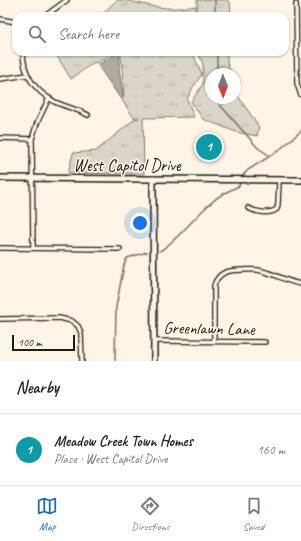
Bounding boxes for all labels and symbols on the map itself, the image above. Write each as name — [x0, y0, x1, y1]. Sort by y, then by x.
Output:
north arrow — [205, 68, 241, 104]
pin: 1 — [196, 132, 222, 162]
street label: West Capitol Drive — [74, 155, 182, 176]
your location — [130, 213, 150, 233]
street label: Greenlawn Lane — [163, 317, 256, 340]
scale bar — [12, 333, 75, 352]

